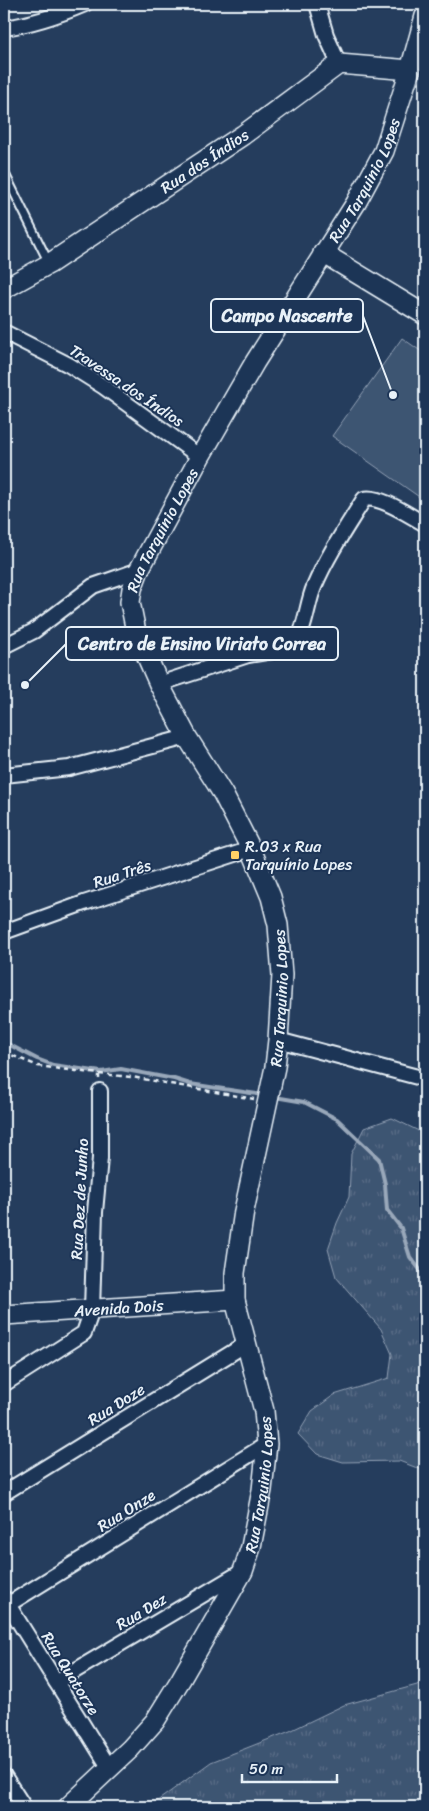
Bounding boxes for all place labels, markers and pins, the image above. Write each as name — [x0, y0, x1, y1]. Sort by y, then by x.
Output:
callout: Campo Nascente — [211, 299, 363, 332]
callout: Centro de Ensino Viriato Correa — [66, 627, 338, 660]
place label: R.03 x Rua Tarquínio Lopes — [245, 832, 353, 879]
marker: R.03 x Rua Tarquínio Lopes — [229, 849, 241, 861]

